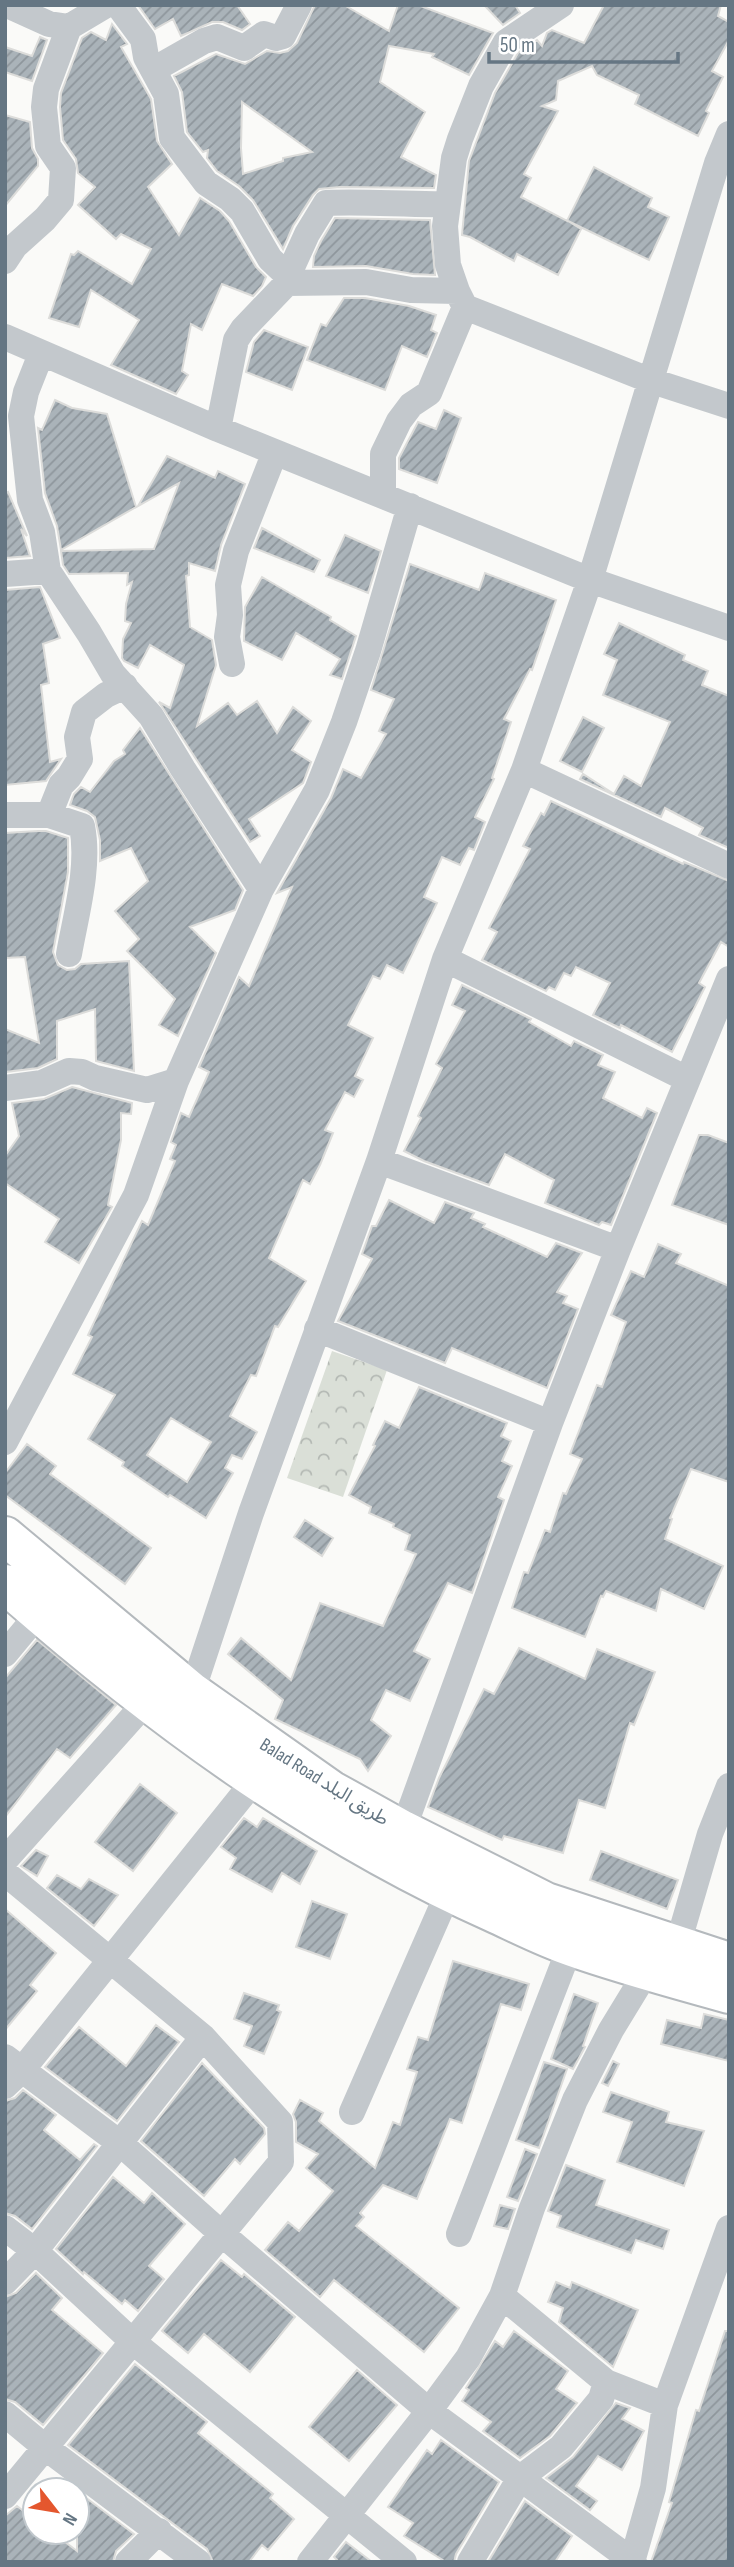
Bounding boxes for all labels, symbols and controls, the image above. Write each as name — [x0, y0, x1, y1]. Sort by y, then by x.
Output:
scale bar — [489, 21, 678, 65]
text: 50 m — [500, 33, 535, 58]
street label: Balad Road طريق البلد — [255, 1733, 393, 1831]
north arrow — [21, 2476, 91, 2546]
text: N — [57, 2509, 82, 2529]

